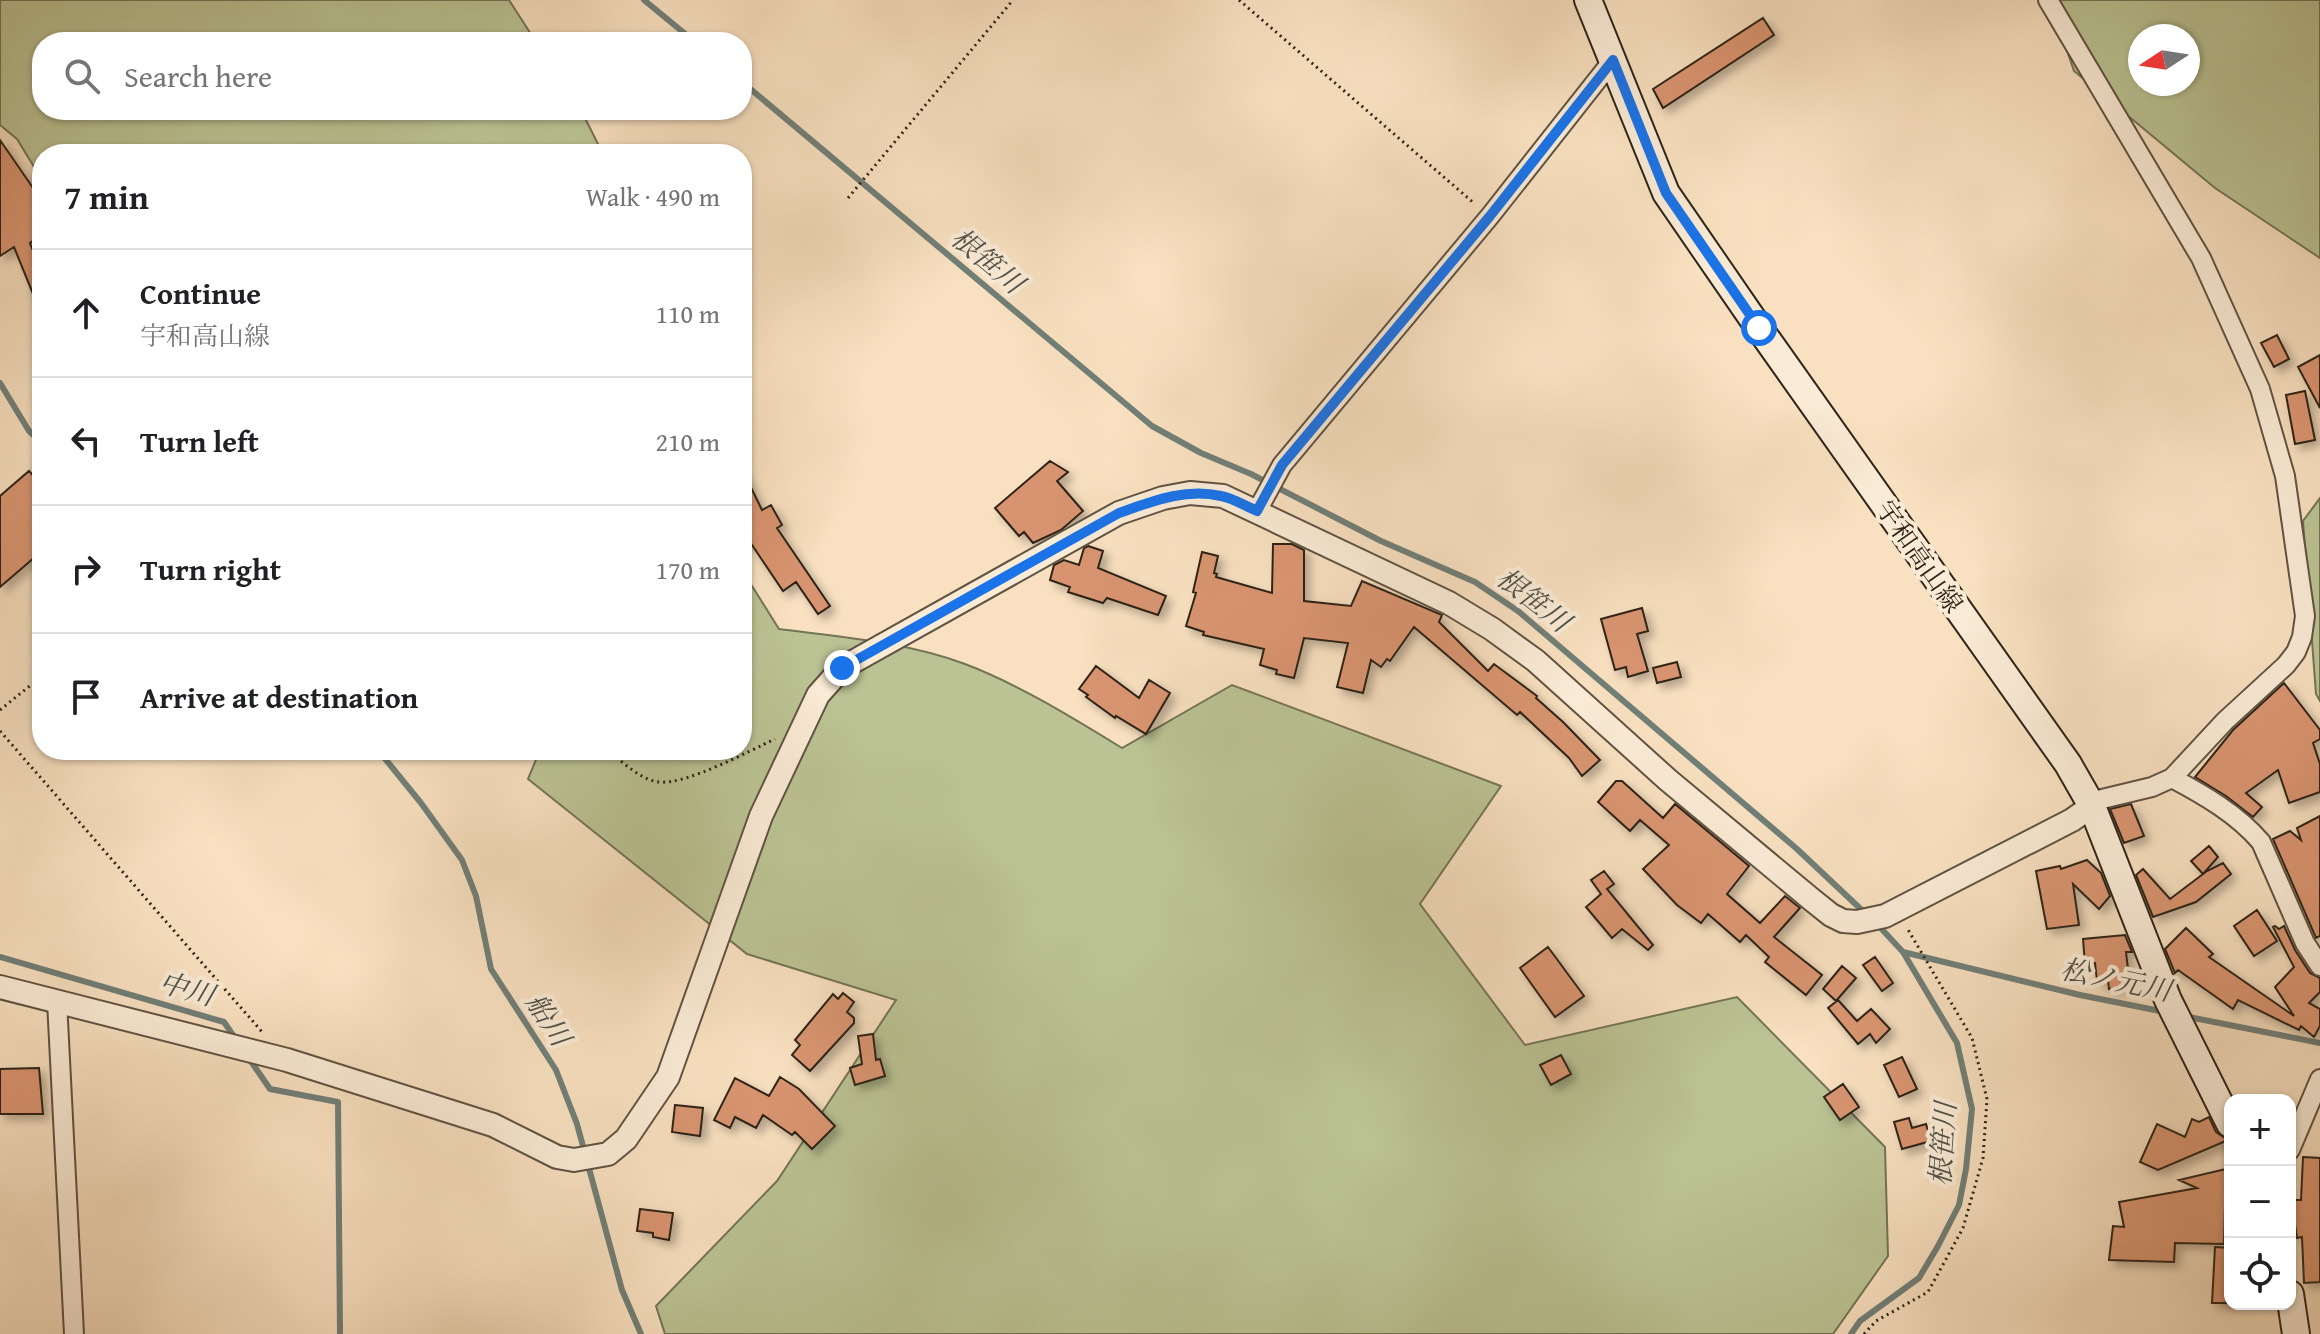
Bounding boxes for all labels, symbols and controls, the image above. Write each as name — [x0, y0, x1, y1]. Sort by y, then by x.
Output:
north arrow — [2128, 24, 2200, 96]
search box — [32, 32, 752, 120]
icon: search — [60, 54, 104, 98]
text: Search here — [124, 54, 272, 98]
text: 7 min — [64, 172, 149, 221]
text: Walk · 490 m — [586, 177, 720, 216]
water label: 根笹川 — [943, 217, 1036, 305]
text: Continue — [140, 271, 261, 315]
icon: ahead — [64, 291, 108, 335]
text: 110 m — [655, 294, 720, 333]
route start — [1741, 310, 1777, 346]
text: 宇和高山線 — [140, 316, 270, 355]
icon: left — [64, 419, 108, 463]
text: Turn left — [140, 419, 259, 463]
text: 210 m — [655, 422, 720, 461]
street label: 宇和高山線 — [1867, 492, 1973, 620]
icon: right — [64, 547, 108, 591]
text: Turn right — [140, 547, 281, 591]
text: 170 m — [655, 550, 720, 589]
water label: 根笹川 — [1488, 557, 1582, 643]
route end — [824, 650, 860, 686]
icon: arrive — [64, 675, 108, 719]
text: Arrive at destination — [140, 675, 418, 719]
water label: 松ノ元川 — [2057, 947, 2178, 1011]
water label: 中川 — [154, 961, 222, 1016]
water label: 船川 — [517, 984, 583, 1056]
map controls — [2224, 1094, 2296, 1310]
button: + — [2224, 1094, 2296, 1166]
water label: 根笹川 — [1919, 1098, 1966, 1187]
button: − — [2224, 1166, 2296, 1238]
button: locate — [2224, 1238, 2296, 1310]

